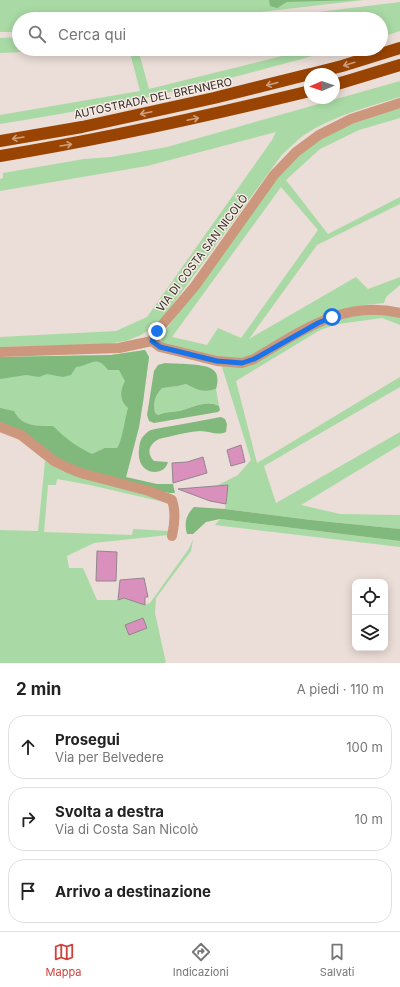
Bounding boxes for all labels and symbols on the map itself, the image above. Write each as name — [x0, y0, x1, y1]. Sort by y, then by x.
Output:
one-way arrow — [343, 61, 356, 68]
north arrow — [304, 68, 340, 104]
street label: AUTOSTRADA DEL BRENNERO — [73, 74, 233, 122]
one-way arrow — [266, 80, 279, 88]
one-way arrow — [139, 110, 152, 118]
one-way arrow — [187, 114, 200, 122]
one-way arrow — [12, 134, 25, 142]
one-way arrow — [59, 141, 72, 149]
street label: VIA DI COSTA SAN NICOLÒ — [153, 191, 251, 315]
route start — [323, 308, 341, 326]
route end — [148, 322, 166, 340]

